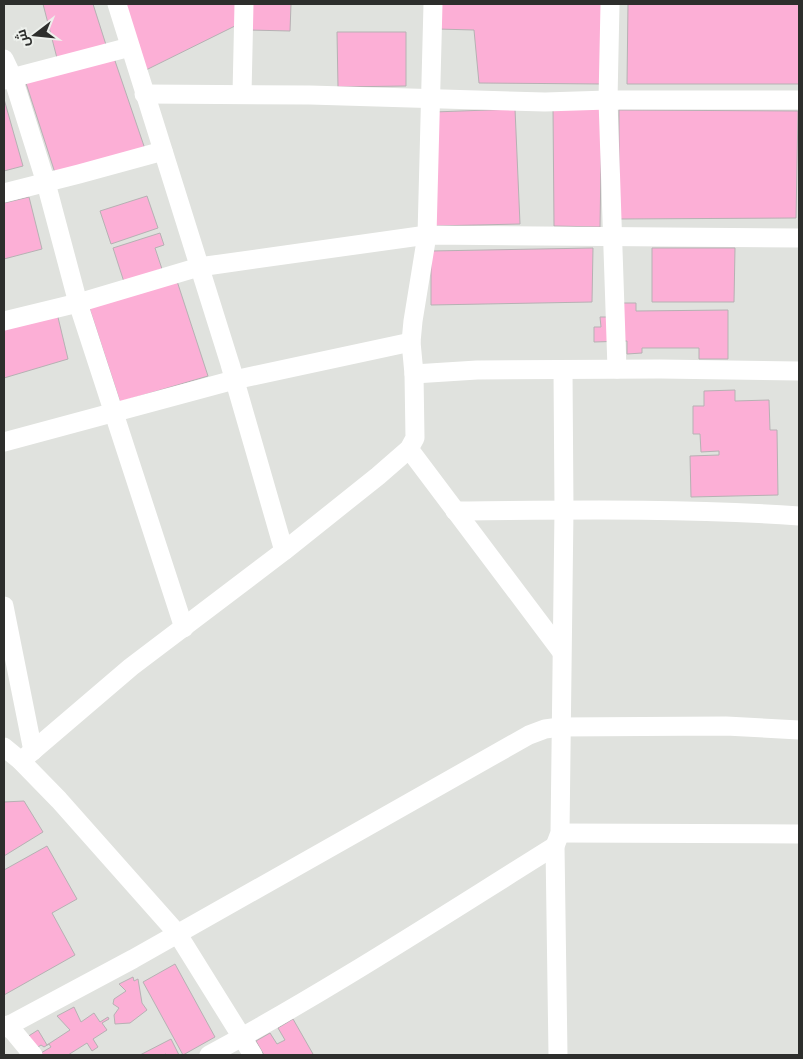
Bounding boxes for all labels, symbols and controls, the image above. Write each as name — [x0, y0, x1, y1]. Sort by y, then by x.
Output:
north arrow — [10, 10, 60, 60]
text: ش — [9, 27, 35, 50]

